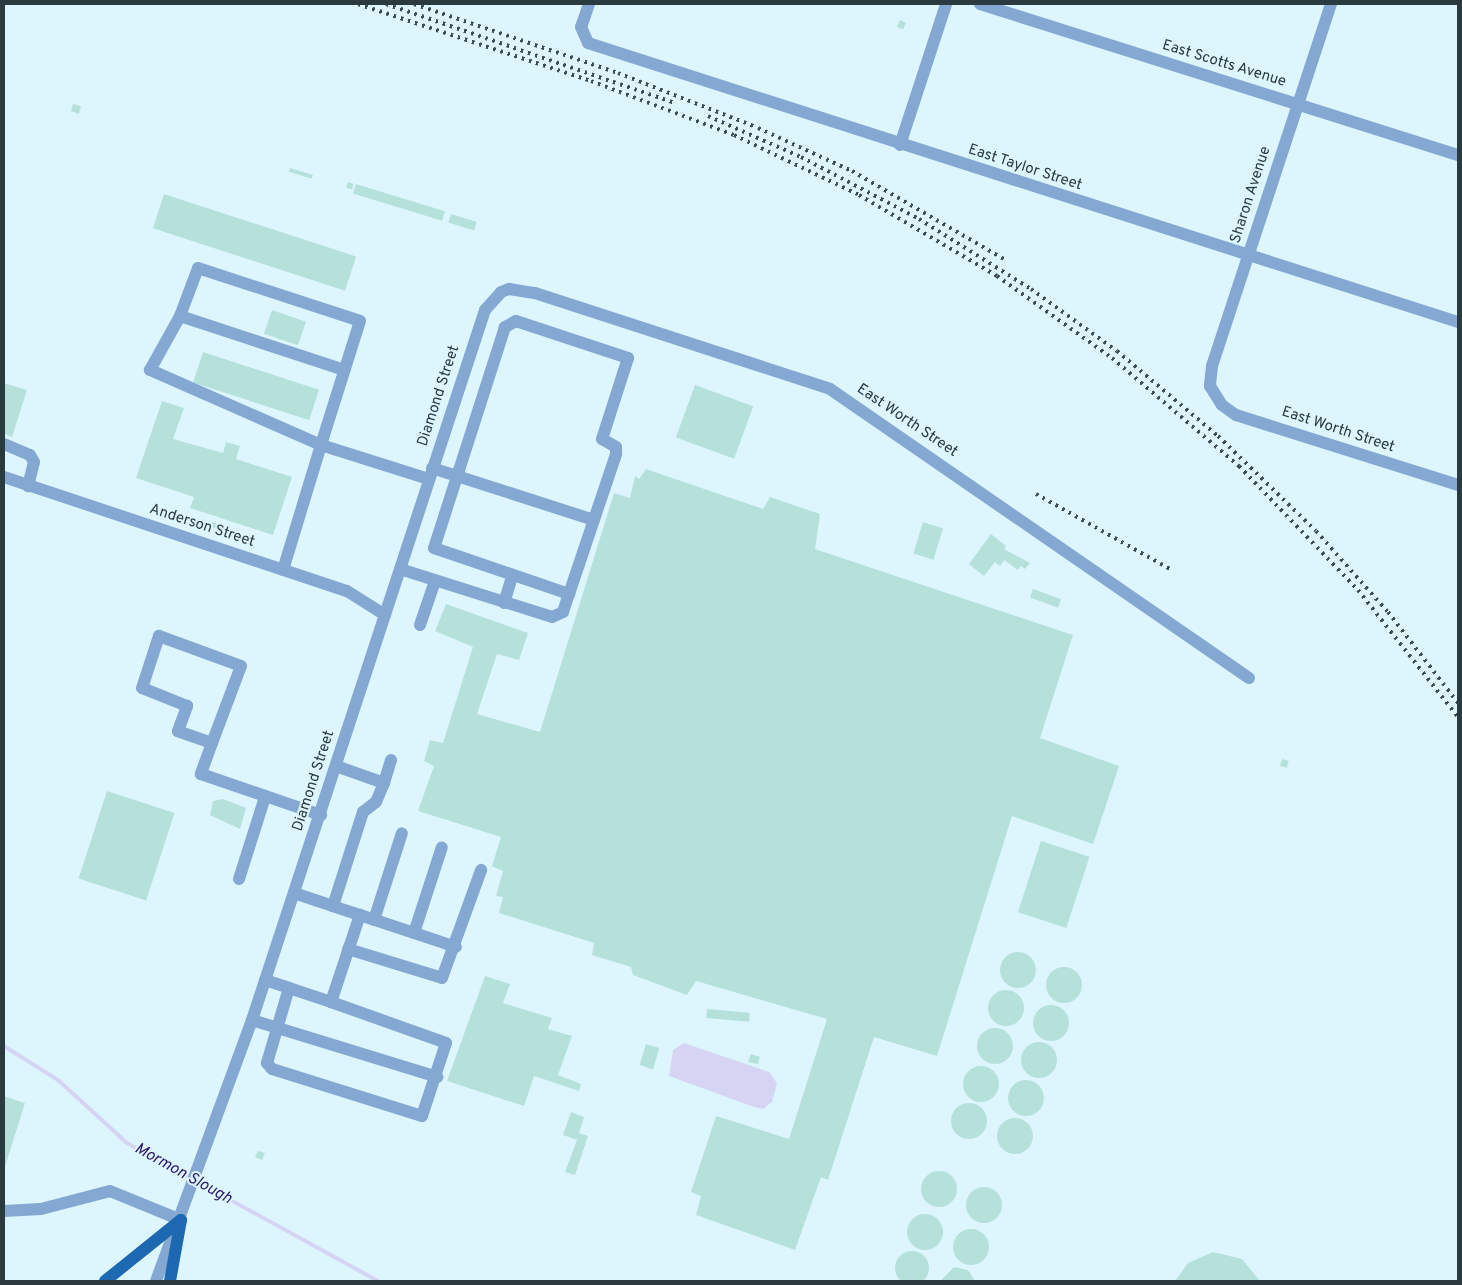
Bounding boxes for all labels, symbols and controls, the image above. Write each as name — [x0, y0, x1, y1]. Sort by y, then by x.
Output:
street label: East Scotts Avenue — [1160, 37, 1288, 91]
street label: East Taylor Street — [965, 141, 1085, 195]
street label: Sharon Avenue — [1227, 144, 1275, 246]
street label: Diamond Street — [414, 343, 464, 449]
street label: East Worth Street — [853, 380, 961, 462]
street label: East Worth Street — [1279, 403, 1397, 457]
street label: Anderson Street — [147, 501, 257, 551]
street label: Diamond Street — [289, 728, 339, 834]
water label: Mormon Slough — [131, 1139, 235, 1209]

